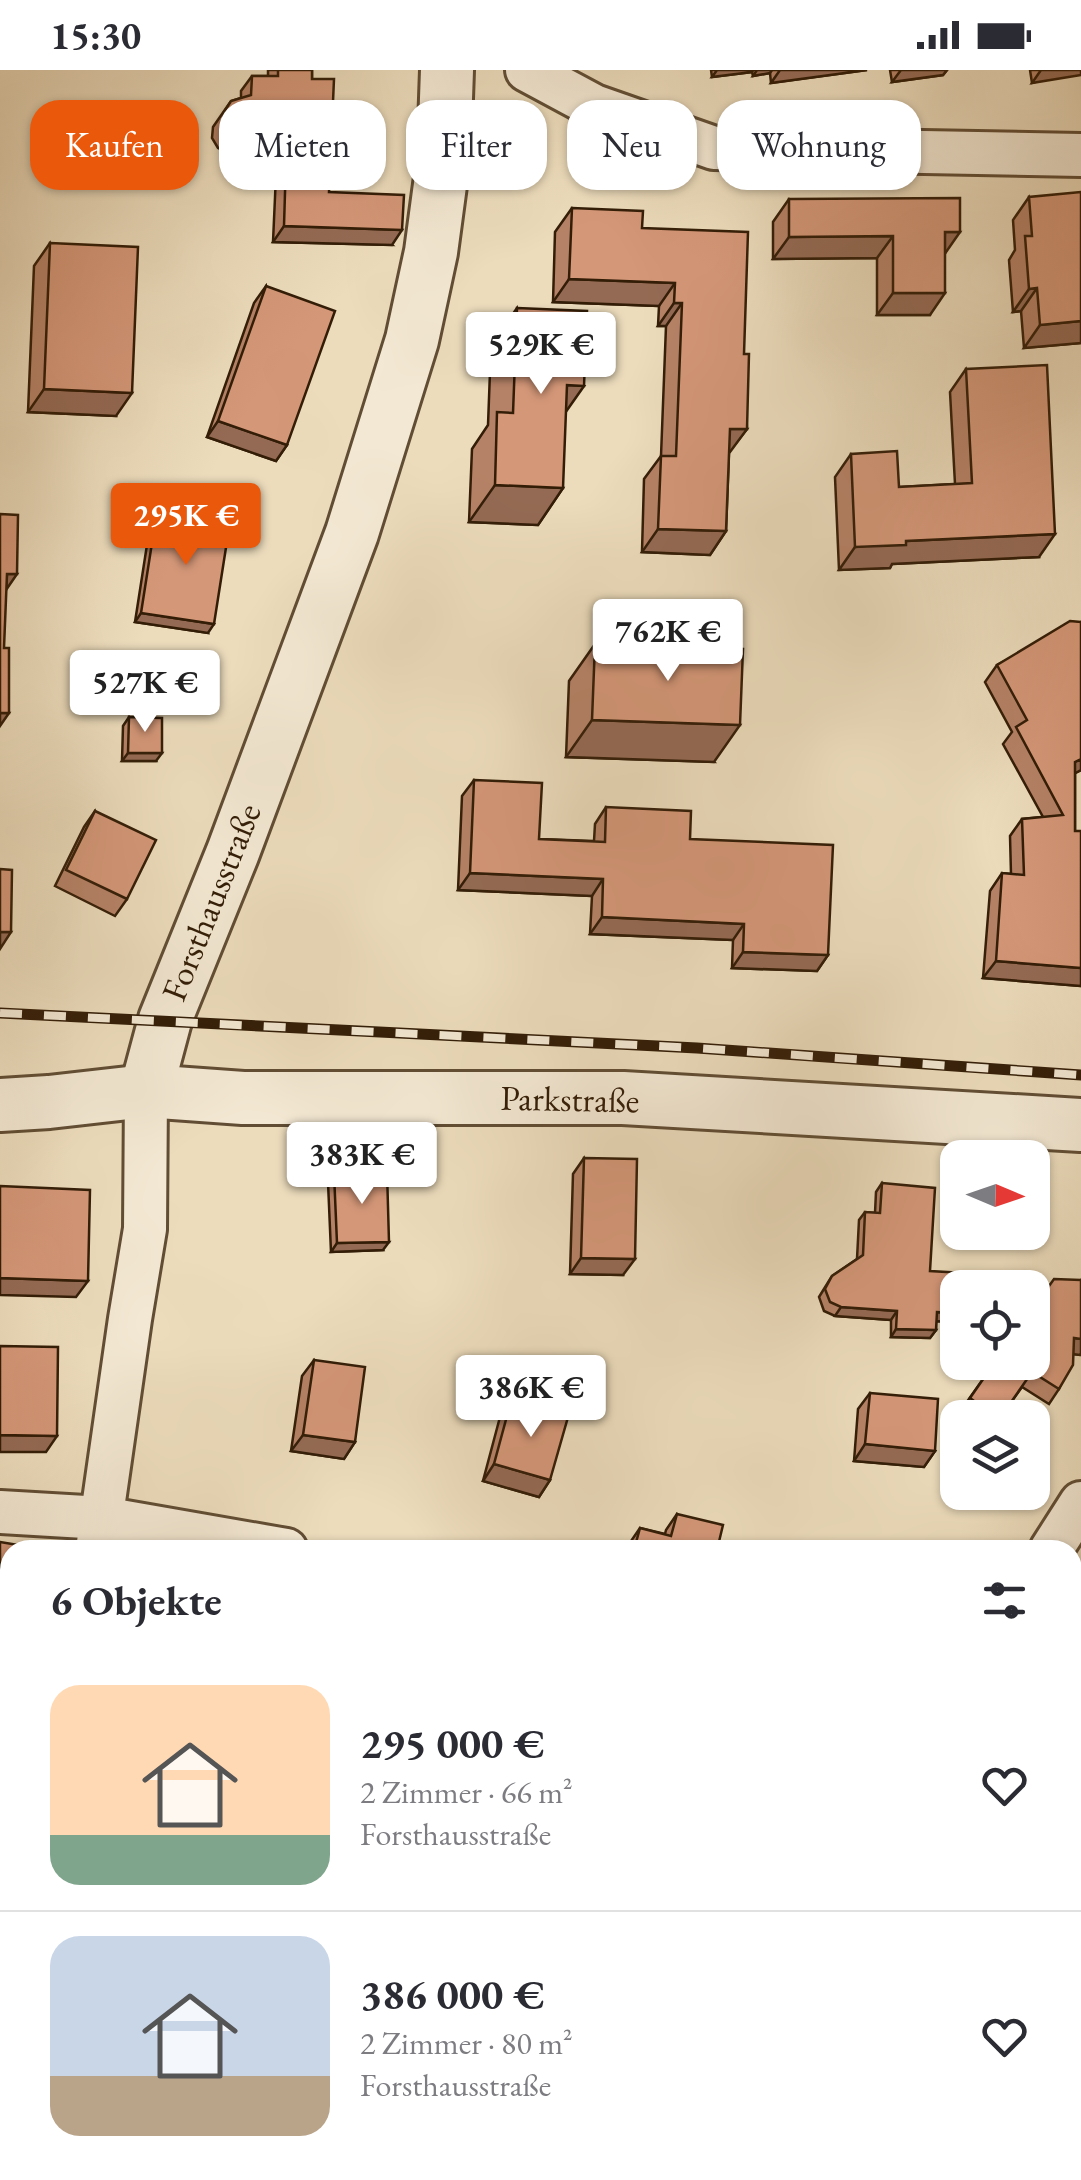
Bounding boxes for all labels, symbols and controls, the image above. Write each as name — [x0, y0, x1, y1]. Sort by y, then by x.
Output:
text: 15:30 — [50, 11, 141, 60]
chip: Kaufen — [30, 100, 199, 190]
chip: Mieten — [219, 100, 386, 190]
chip: Filter — [406, 100, 547, 190]
chip: Neu — [567, 100, 697, 190]
chip: Wohnung — [717, 100, 921, 190]
pin: 529K € — [460, 312, 622, 397]
text: 529K € — [488, 323, 594, 365]
pin: 295K € — [105, 483, 267, 568]
text: 295K € — [133, 494, 239, 536]
pin: 762K € — [587, 599, 749, 684]
text: 762K € — [615, 610, 721, 652]
pin: 527K € — [64, 650, 226, 735]
text: 527K € — [92, 661, 198, 703]
street label: Forsthausstraße — [150, 796, 271, 1007]
street label: Parkstraße — [500, 1075, 640, 1122]
pin: 383K € — [281, 1122, 443, 1207]
text: 383K € — [309, 1133, 415, 1175]
north arrow — [940, 1140, 1050, 1250]
map controls — [940, 1140, 1050, 1510]
button: locate — [940, 1270, 1050, 1380]
pin: 386K € — [450, 1355, 612, 1440]
text: 386K € — [478, 1366, 584, 1408]
button: layers — [940, 1400, 1050, 1510]
text: 6 Objekte — [50, 1573, 222, 1628]
icon: filters — [977, 1573, 1032, 1628]
text: 295 000 € — [360, 1716, 544, 1771]
icon: home — [130, 1725, 250, 1845]
icon: heart — [977, 1758, 1032, 1813]
text: 2 Zimmer · 66 m² — [360, 1771, 573, 1813]
text: Forsthausstraße — [360, 1813, 551, 1855]
text: 386 000 € — [360, 1967, 544, 2022]
icon: home — [130, 1976, 250, 2096]
icon: heart — [977, 2009, 1032, 2064]
text: 2 Zimmer · 80 m² — [360, 2022, 573, 2064]
text: Forsthausstraße — [360, 2064, 551, 2106]

